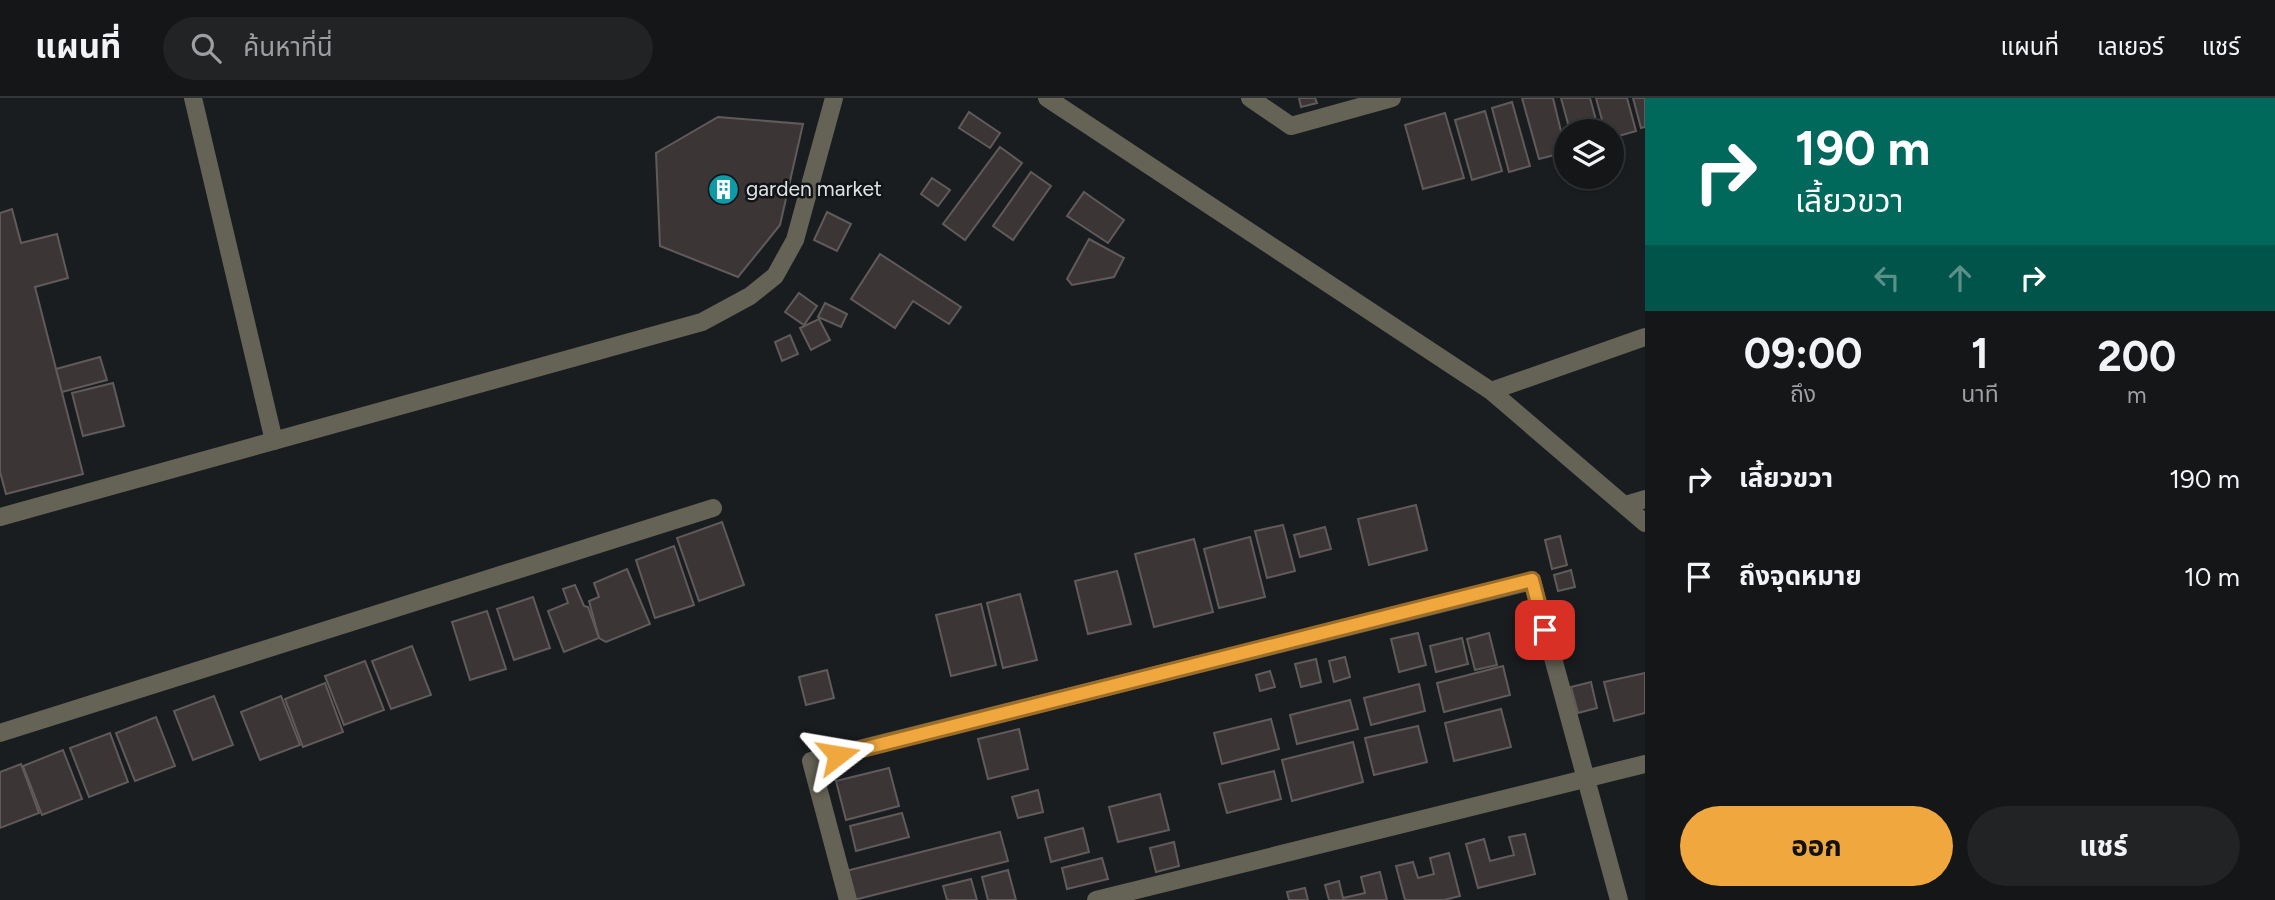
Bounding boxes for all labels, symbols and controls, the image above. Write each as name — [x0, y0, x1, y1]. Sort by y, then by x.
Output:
search box — [163, 17, 653, 80]
text: แผนที่ — [35, 27, 121, 66]
icon: search — [187, 29, 225, 67]
text: ค้นหาที่นี่ — [243, 31, 333, 63]
text: แผนที่ — [2001, 32, 2059, 61]
text: เลเยอร์ — [2097, 32, 2164, 61]
text: แชร์ — [2202, 32, 2240, 61]
text: 190 m — [1795, 118, 1930, 177]
map controls — [1554, 119, 1624, 189]
button: layers — [1554, 119, 1624, 189]
icon: right — [1680, 126, 1771, 217]
building icon: garden market — [706, 172, 740, 206]
place label: garden market — [746, 176, 882, 201]
text: เลี้ยวขวา — [1795, 182, 1903, 220]
icon: left — [1868, 259, 1906, 297]
icon: ahead — [1941, 259, 1979, 297]
icon: right — [2014, 259, 2052, 297]
text: 09:00 — [1744, 328, 1862, 379]
text: 1 — [1971, 328, 1989, 379]
text: 200 — [2097, 331, 2176, 382]
text: ถึง — [1790, 380, 1816, 408]
text: นาที — [1961, 380, 1999, 408]
text: m — [2127, 381, 2147, 409]
icon: right — [1680, 460, 1718, 498]
text: เลี้ยวขวา — [1739, 462, 1833, 494]
text: 190 m — [2169, 463, 2240, 495]
icon: arrive — [1680, 558, 1718, 596]
text: ถึงจุดหมาย — [1739, 560, 1862, 592]
text: 10 m — [2184, 561, 2240, 593]
pin — [1515, 600, 1575, 660]
icon: arrive — [1526, 611, 1564, 649]
position arrow — [801, 718, 875, 792]
button: ออก — [1680, 806, 1953, 886]
button: แชร์ — [1967, 806, 2240, 886]

